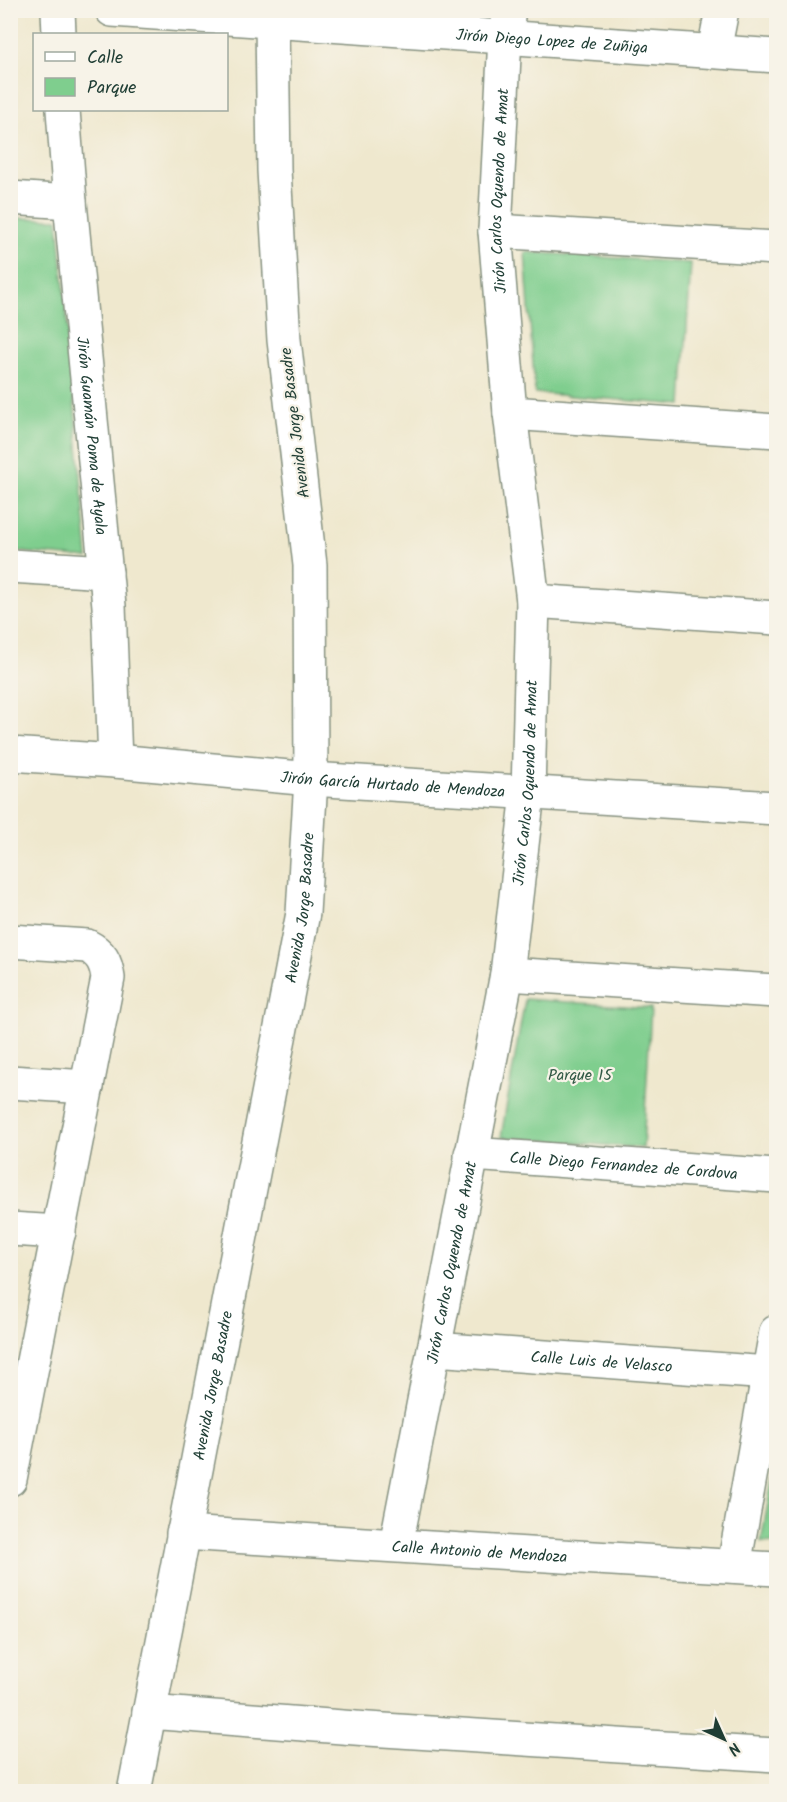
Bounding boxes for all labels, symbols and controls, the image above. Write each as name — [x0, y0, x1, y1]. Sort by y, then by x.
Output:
street label: Jirón Diego Lopez de Zuñiga — [455, 23, 649, 61]
legend — [33, 33, 228, 111]
text: Calle — [87, 44, 123, 73]
text: Parque — [87, 74, 136, 103]
street label: Jirón Carlos Oquendo de Amat — [484, 87, 516, 295]
street label: Jirón Guamán Poma de Ayala — [69, 335, 113, 536]
street label: Avenida Jorge Basadre — [274, 346, 317, 500]
street label: Jirón Carlos Oquendo de Amat — [506, 679, 545, 887]
street label: Jirón García Hurtado de Mendoza — [279, 765, 506, 805]
street label: Avenida Jorge Basadre — [279, 832, 322, 985]
park label: Parque 15 — [548, 1063, 613, 1088]
street label: Calle Diego Fernandez de Cordova — [509, 1146, 738, 1187]
street label: Jirón Carlos Oquendo de Amat — [421, 1158, 485, 1366]
street label: Avenida Jorge Basadre — [187, 1309, 240, 1463]
street label: Calle Luis de Velasco — [530, 1345, 673, 1380]
street label: Calle Antonio de Mendoza — [391, 1535, 568, 1570]
north arrow — [694, 1709, 754, 1769]
text: N — [721, 1736, 746, 1761]

